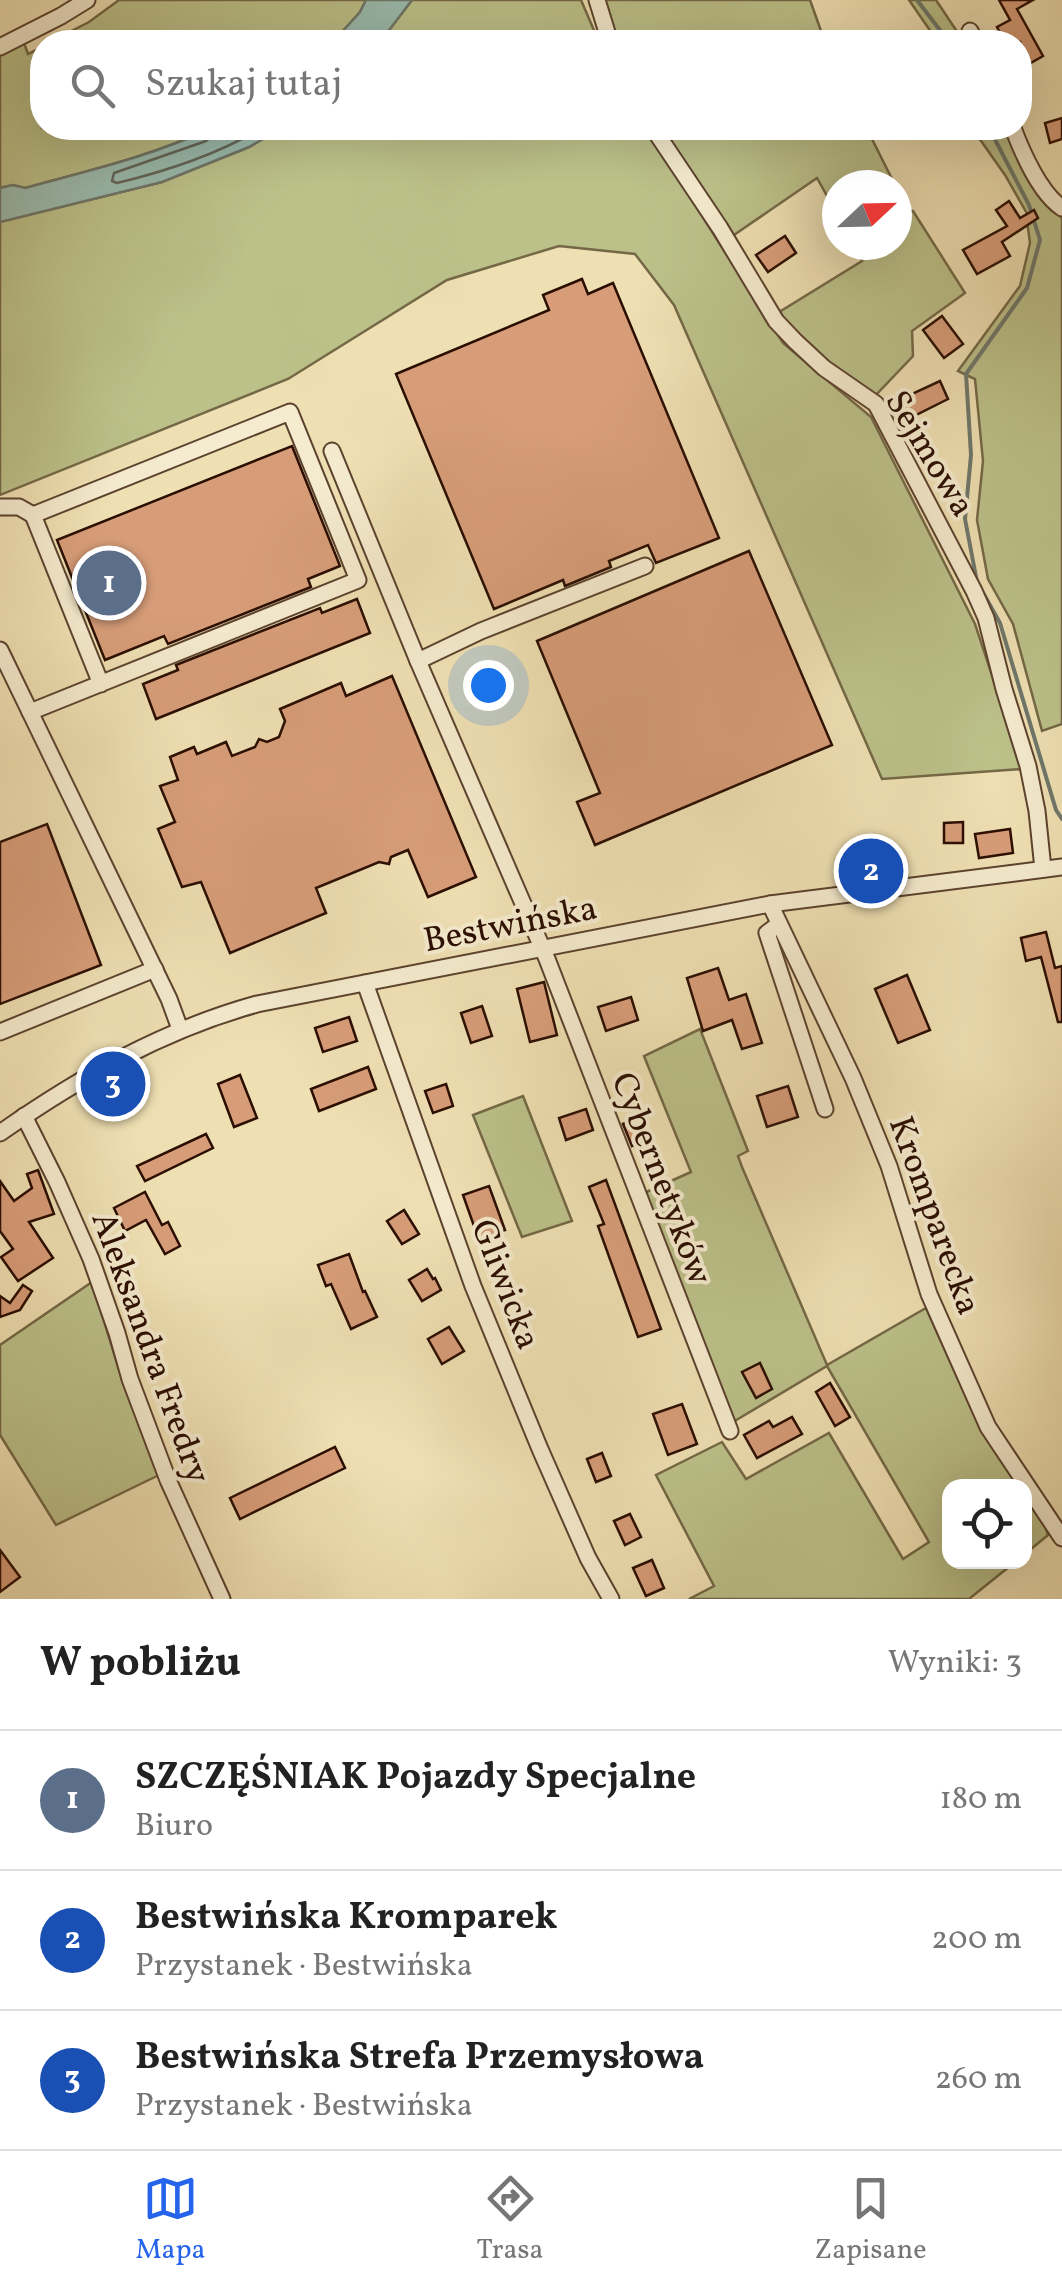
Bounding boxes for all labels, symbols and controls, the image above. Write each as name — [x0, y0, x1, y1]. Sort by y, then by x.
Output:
search box — [30, 30, 1032, 140]
icon: search — [65, 58, 120, 113]
text: Szukaj tutaj — [145, 59, 342, 112]
north arrow — [822, 170, 912, 260]
street label: Sejmowa — [872, 382, 985, 527]
pin: 1 — [76, 546, 142, 620]
your location — [463, 660, 514, 711]
pin: 2 — [838, 834, 904, 908]
street label: Bestwińska — [420, 886, 601, 966]
pin: 3 — [80, 1046, 146, 1122]
street label: Cybernetyków — [598, 1066, 723, 1292]
street label: Kromparecka — [875, 1110, 991, 1322]
street label: Aleksandra Fredry — [78, 1205, 221, 1491]
street label: Gliwicka — [458, 1213, 551, 1357]
map controls — [942, 1479, 1032, 1569]
button: locate — [942, 1479, 1032, 1569]
text: W pobliżu — [40, 1635, 241, 1694]
text: Wyniki: 3 — [888, 1642, 1022, 1686]
text: SZCZĘŚNIAK Pojazdy Specjalne — [135, 1752, 696, 1805]
text: 1 — [66, 1778, 79, 1822]
text: 180 m — [939, 1778, 1022, 1822]
text: Biuro — [135, 1805, 213, 1849]
text: Bestwińska Kromparek — [135, 1892, 558, 1945]
text: 2 — [64, 1918, 81, 1962]
text: 200 m — [931, 1918, 1022, 1962]
text: Przystanek · Bestwińska — [135, 1945, 473, 1989]
text: Bestwińska Strefa Przemysłowa — [135, 2032, 704, 2085]
text: 3 — [64, 2058, 81, 2102]
text: 260 m — [935, 2058, 1022, 2102]
text: Przystanek · Bestwińska — [135, 2085, 473, 2129]
tab: Mapa — [136, 2171, 206, 2270]
tab: Trasa — [477, 2171, 543, 2270]
tab: Zapisane — [814, 2171, 926, 2270]

